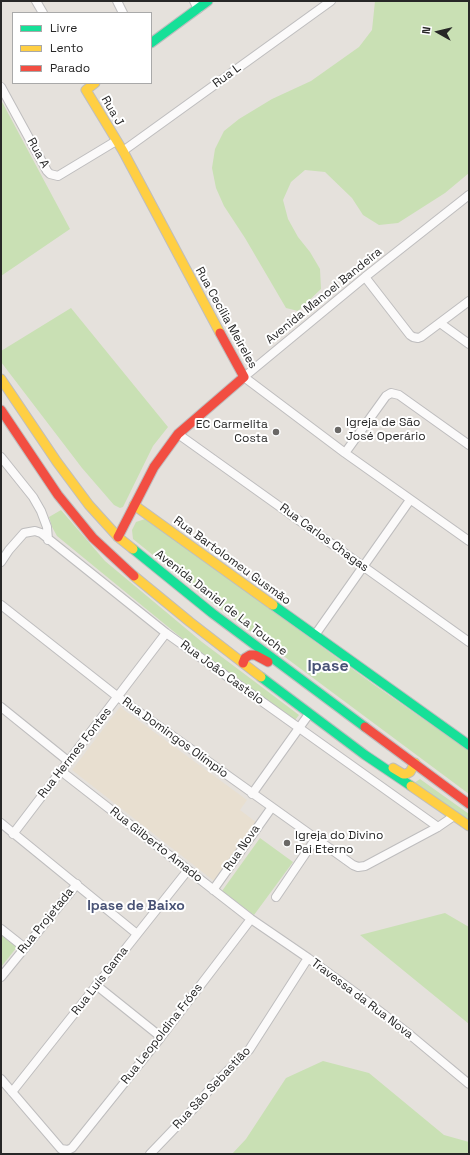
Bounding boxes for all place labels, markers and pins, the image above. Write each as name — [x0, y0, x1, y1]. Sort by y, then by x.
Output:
place label: Igreja de São José Operário — [346, 416, 426, 444]
place label: EC Carmelita Costa — [196, 418, 268, 446]
marker: Igreja de São José Operário — [333, 425, 343, 435]
marker: EC Carmelita Costa — [271, 427, 281, 437]
place label: Igreja do Divino Pai Eterno — [295, 829, 383, 857]
marker: Igreja do Divino Pai Eterno — [282, 838, 292, 848]

